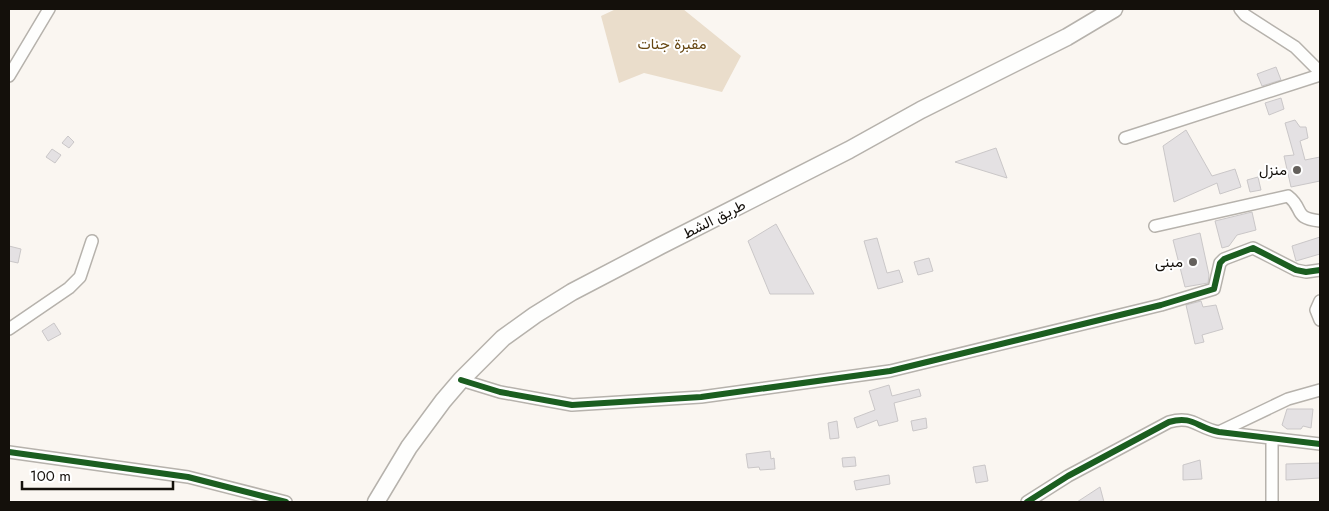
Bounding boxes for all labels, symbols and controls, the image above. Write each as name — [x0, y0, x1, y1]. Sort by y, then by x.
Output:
park label: مقبرة جنات — [638, 33, 706, 55]
place label: منزل — [1259, 159, 1287, 181]
marker: منزل — [1291, 164, 1303, 176]
street label: طريق الشط — [679, 194, 750, 244]
place label: مبنى — [1155, 251, 1183, 273]
marker: مبنى — [1187, 256, 1199, 268]
scale bar — [22, 458, 174, 490]
text: 100 m — [30, 465, 71, 487]

